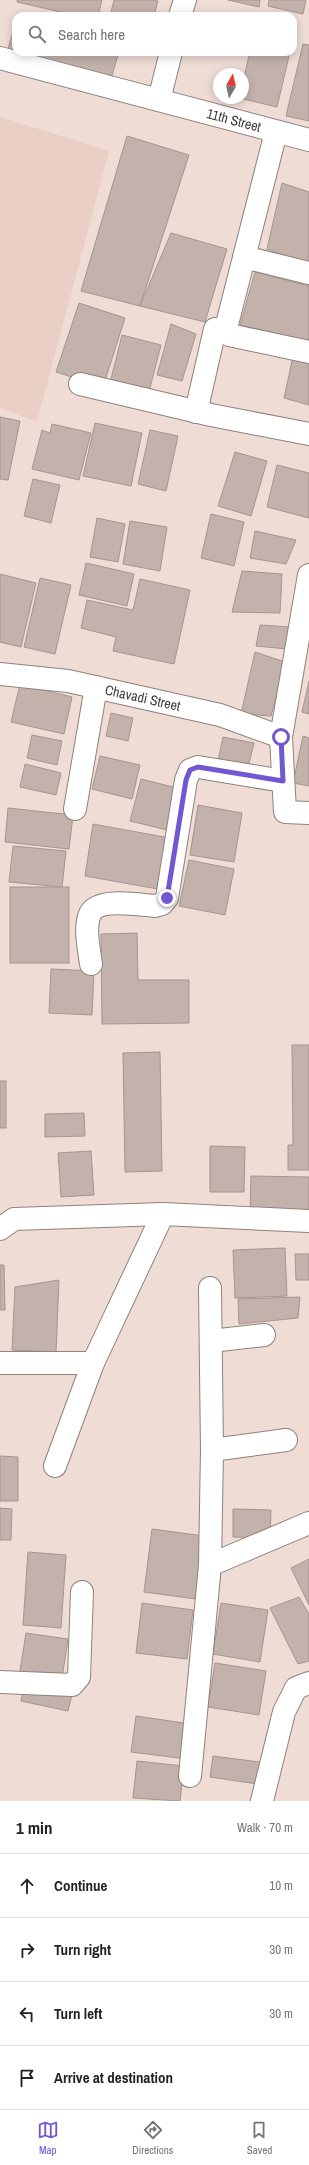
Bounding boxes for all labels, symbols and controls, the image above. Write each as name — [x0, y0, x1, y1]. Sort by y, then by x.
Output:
search box — [12, 12, 297, 56]
icon: search — [26, 23, 48, 45]
text: Search here — [58, 24, 125, 45]
north arrow — [213, 68, 249, 104]
street label: 11th Street — [205, 104, 263, 136]
street label: Chavadi Street — [103, 681, 182, 715]
route start — [272, 728, 290, 746]
route end — [158, 889, 176, 907]
text: 1 min — [16, 1816, 52, 1839]
text: Walk · 70 m — [237, 1819, 293, 1836]
icon: ahead — [16, 1875, 38, 1897]
text: Continue — [54, 1875, 107, 1896]
text: 10 m — [269, 1877, 293, 1894]
icon: right — [16, 1939, 38, 1961]
text: Turn right — [54, 1939, 111, 1960]
text: 30 m — [269, 1941, 293, 1958]
icon: left — [16, 2003, 38, 2025]
text: Turn left — [54, 2003, 102, 2024]
text: 30 m — [269, 2005, 293, 2022]
icon: arrive — [16, 2067, 38, 2089]
text: Arrive at destination — [54, 2067, 173, 2088]
tab: Map — [37, 2119, 59, 2157]
tab: Directions — [132, 2119, 173, 2157]
tab: Saved — [247, 2119, 272, 2157]

